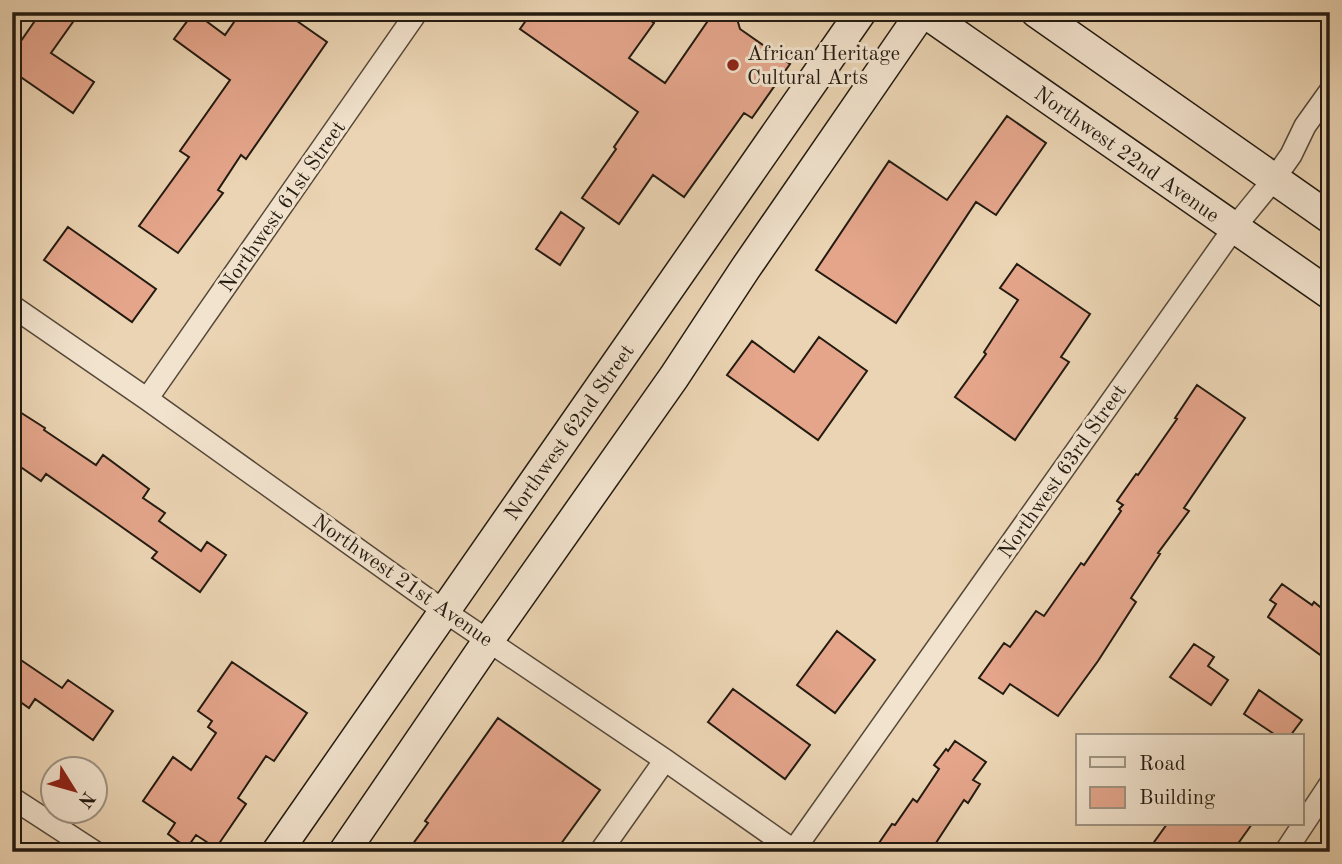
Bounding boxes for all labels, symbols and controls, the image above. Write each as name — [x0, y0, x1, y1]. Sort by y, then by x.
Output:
place label: African Heritage Cultural Arts — [747, 44, 900, 89]
marker: African Heritage Cultural Arts — [725, 57, 741, 73]
street label: Northwest 22nd Avenue — [1030, 83, 1222, 227]
street label: Northwest 61st Street — [216, 117, 350, 296]
street label: Northwest 62nd Street — [502, 341, 639, 525]
street label: Northwest 63rd Street — [995, 381, 1131, 563]
street label: Northwest 21st Avenue — [308, 511, 496, 651]
legend — [1076, 734, 1304, 826]
text: Road — [1139, 754, 1186, 775]
north arrow — [38, 756, 108, 826]
text: N — [73, 787, 98, 811]
text: Building — [1139, 788, 1216, 809]

